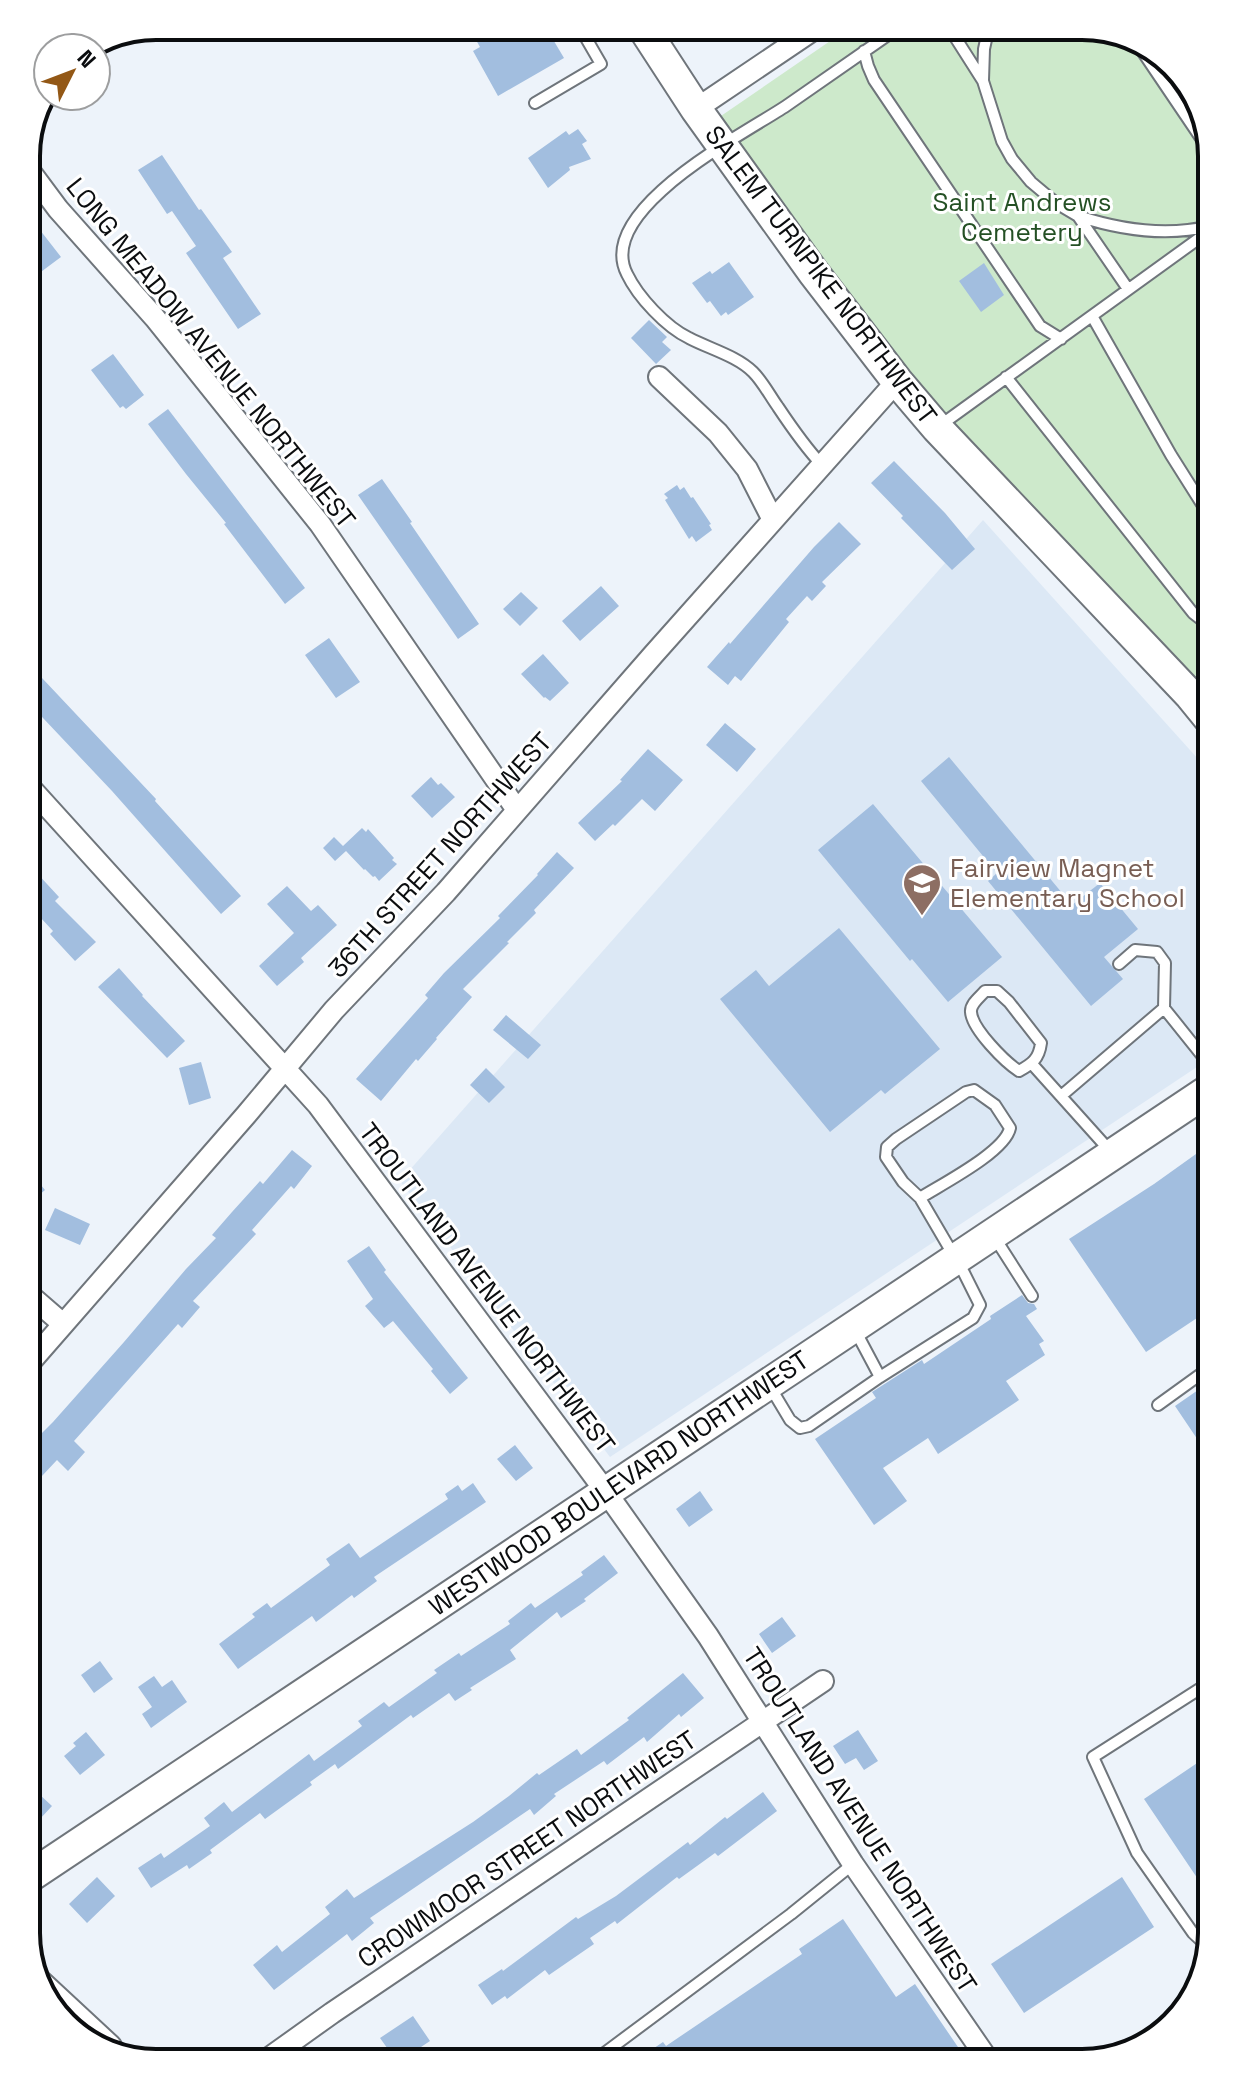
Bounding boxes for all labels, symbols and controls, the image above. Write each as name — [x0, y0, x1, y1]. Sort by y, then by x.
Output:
north arrow — [32, 32, 112, 112]
text: N — [72, 44, 102, 73]
street label: SALEM TURNPIKE NORTHWEST — [697, 119, 945, 431]
street label: LONG MEADOW AVENUE NORTHWEST — [59, 171, 363, 535]
park label: Saint Andrews Cemetery — [932, 185, 1112, 249]
street label: 36TH STREET NORTHWEST — [321, 725, 559, 985]
place label: Fairview Magnet Elementary School — [950, 851, 1185, 915]
school or university icon: Fairview Magnet Elementary School — [901, 862, 943, 917]
street label: TROUTLAND AVENUE NORTHWEST — [351, 1116, 623, 1460]
street label: WESTWOOD BOULEVARD NORTHWEST — [422, 1343, 816, 1623]
street label: TROUTLAND AVENUE NORTHWEST — [735, 1641, 985, 1999]
street label: CROWMOOR STREET NORTHWEST — [351, 1723, 703, 1975]

